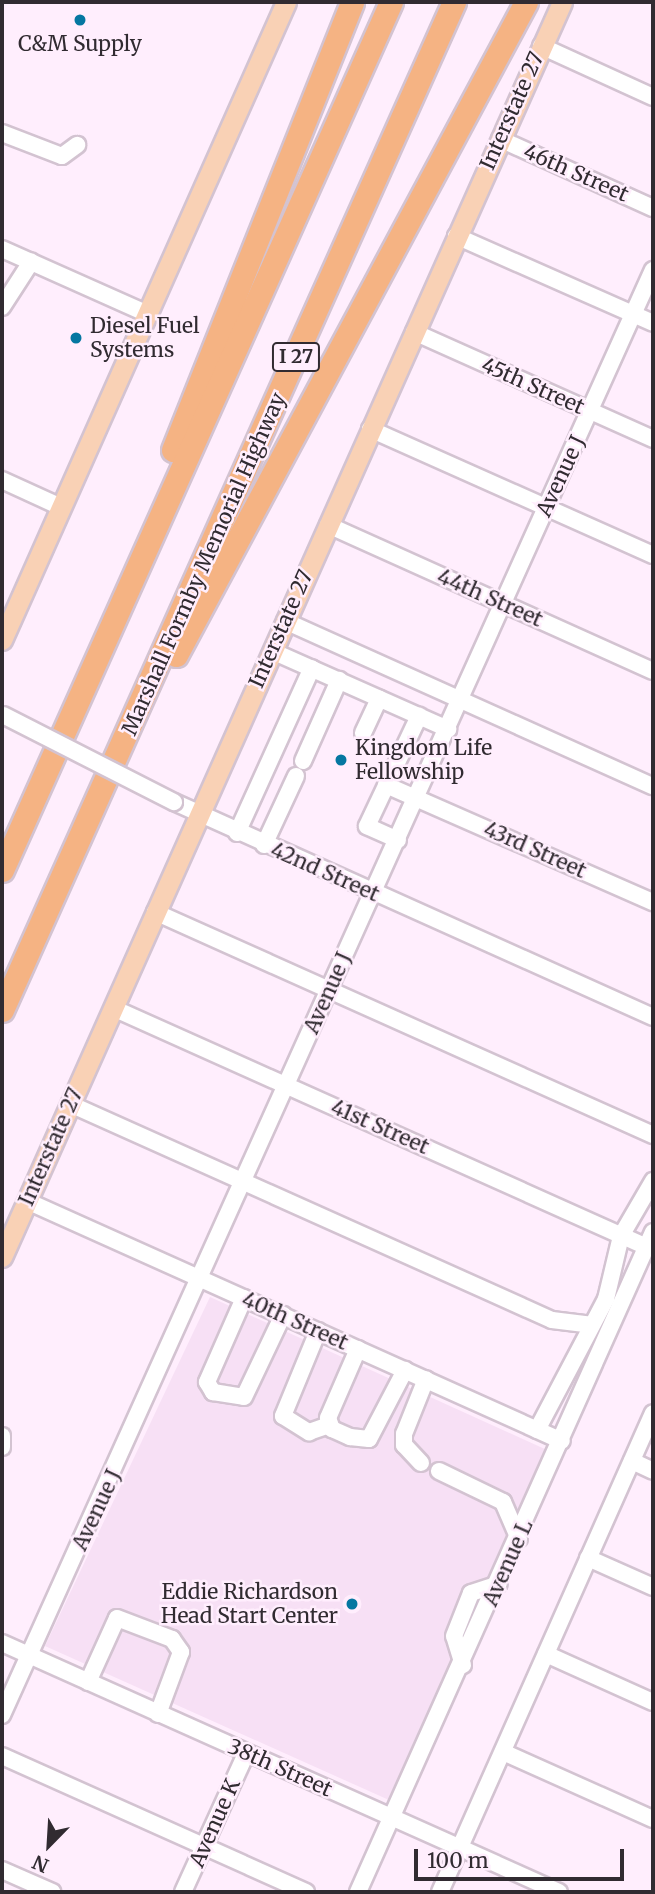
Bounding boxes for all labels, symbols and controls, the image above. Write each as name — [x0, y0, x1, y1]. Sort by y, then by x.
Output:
marker: C&M Supply — [72, 12, 88, 28]
place label: C&M Supply — [18, 31, 142, 57]
street label: Interstate 27 — [475, 48, 549, 174]
street label: 46th Street — [520, 139, 632, 207]
place label: Diesel Fuel Systems — [90, 313, 199, 363]
marker: Diesel Fuel Systems — [68, 330, 84, 346]
road number: I 27 — [272, 342, 320, 372]
street label: 45th Street — [478, 352, 588, 420]
street label: Marshall Formby Memorial Highway — [117, 389, 291, 739]
street label: Avenue J — [531, 431, 591, 521]
street label: 44th Street — [433, 564, 547, 632]
street label: Interstate 27 — [244, 566, 318, 692]
place label: Kingdom Life Fellowship — [355, 735, 492, 785]
marker: Kingdom Life Fellowship — [333, 752, 349, 768]
street label: 43rd Street — [480, 816, 590, 884]
street label: 42nd Street — [267, 837, 383, 907]
street label: Avenue J — [299, 948, 357, 1038]
street label: Interstate 27 — [14, 1084, 88, 1210]
street label: 41st Street — [327, 1094, 433, 1160]
street label: 40th Street — [238, 1286, 352, 1356]
street label: Avenue J — [67, 1465, 127, 1555]
street label: Avenue L — [478, 1516, 538, 1610]
place label: Eddie Richardson Head Start Center — [161, 1579, 338, 1629]
marker: Eddie Richardson Head Start Center — [344, 1596, 360, 1612]
street label: 38th Street — [224, 1734, 336, 1802]
street label: Avenue K — [184, 1775, 246, 1871]
north arrow — [14, 1810, 84, 1880]
scale bar — [417, 1834, 627, 1878]
text: 100 m — [427, 1847, 489, 1874]
text: N — [29, 1850, 52, 1878]

